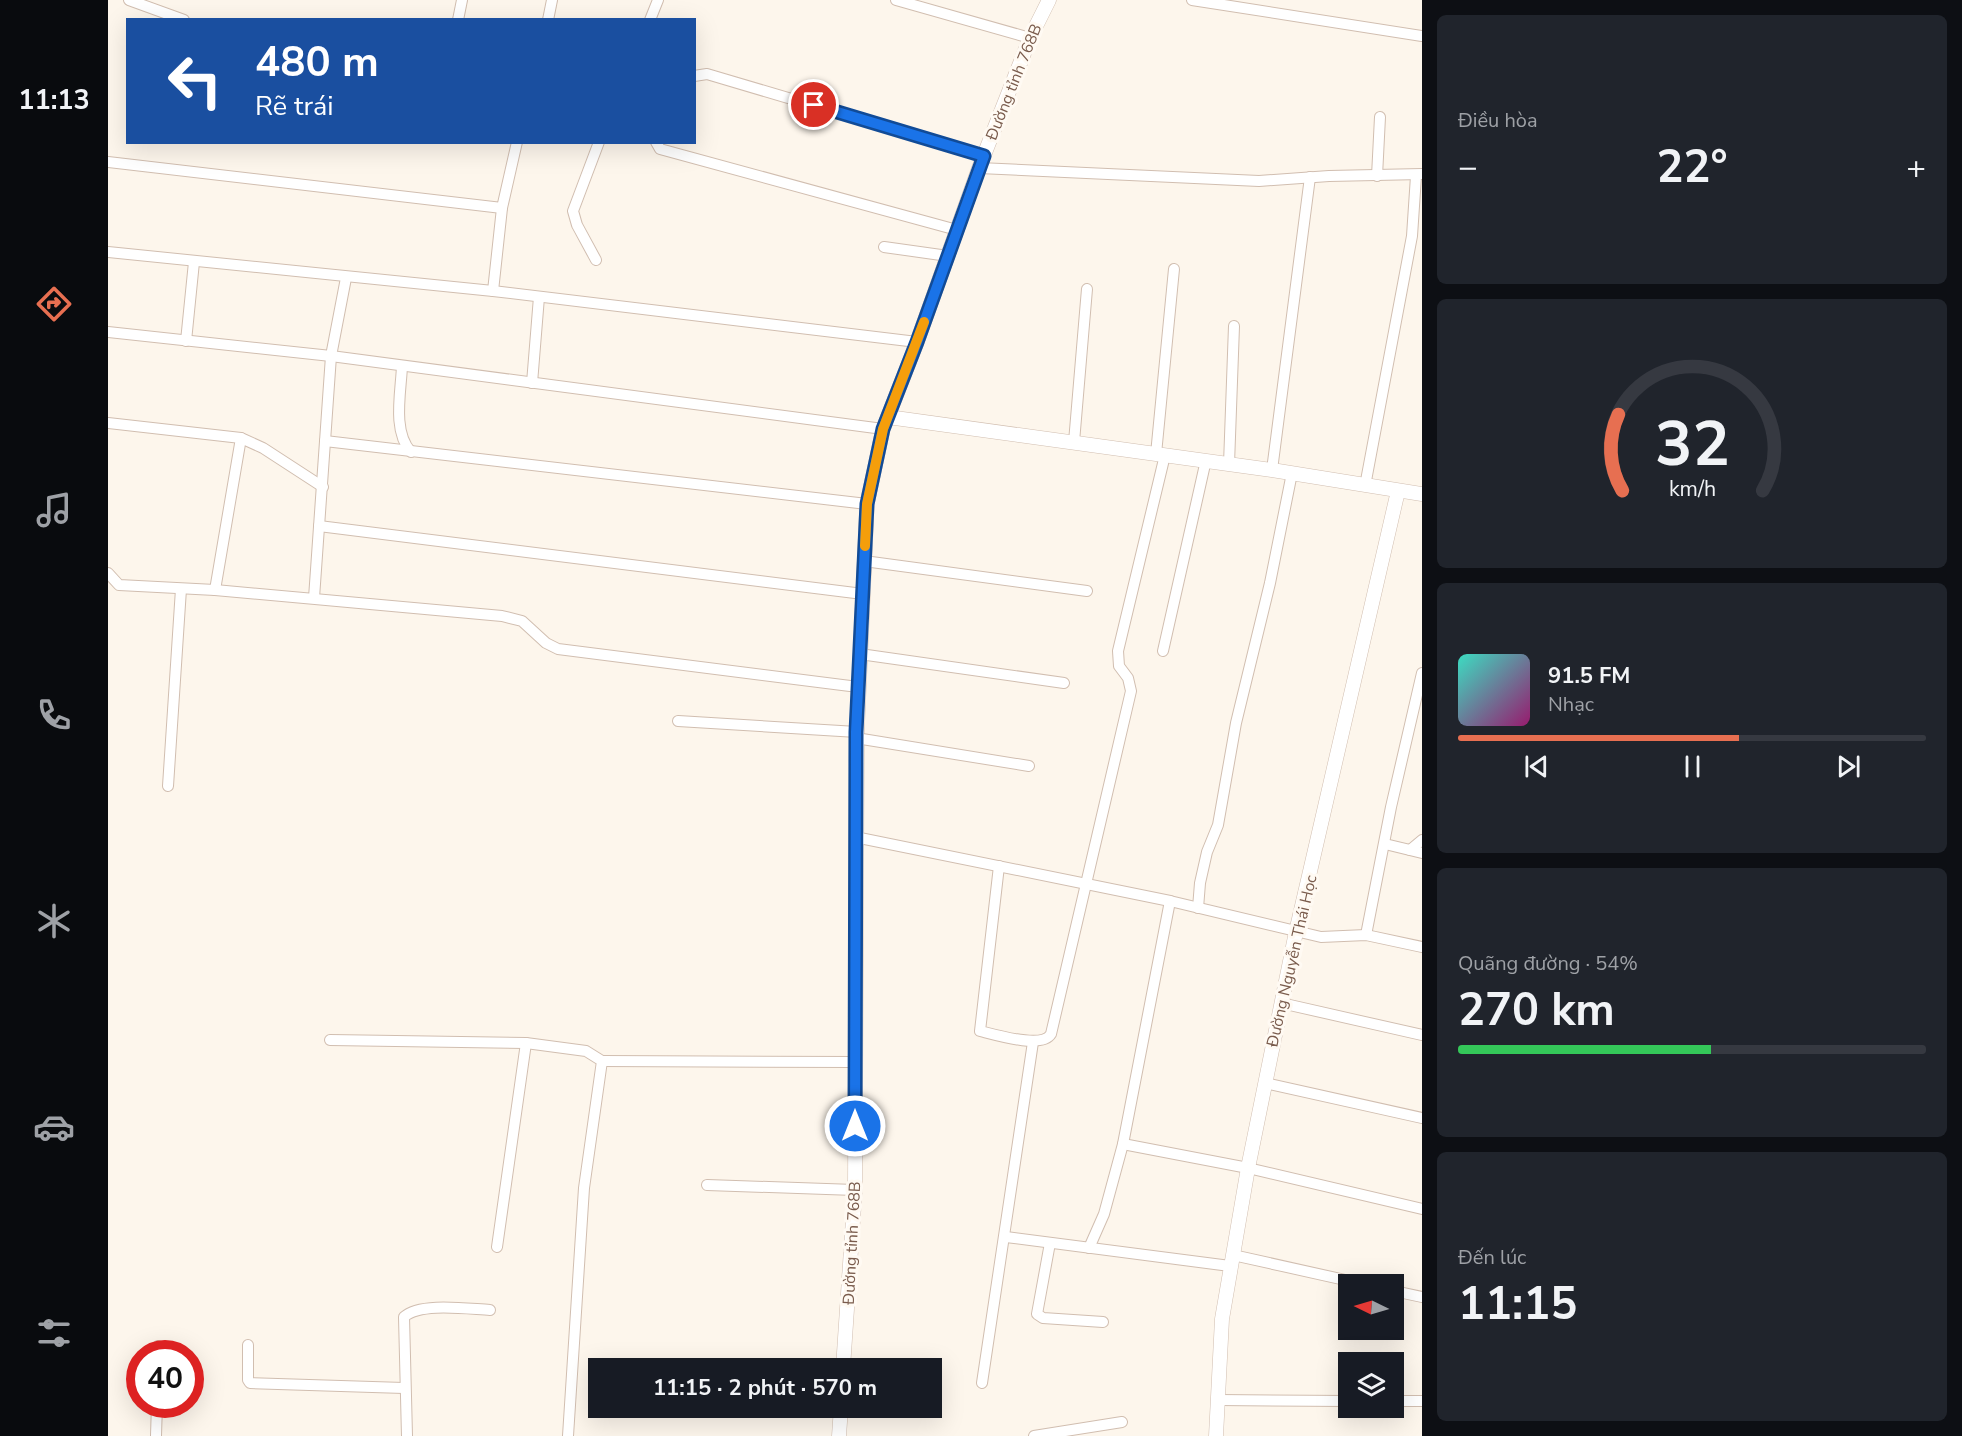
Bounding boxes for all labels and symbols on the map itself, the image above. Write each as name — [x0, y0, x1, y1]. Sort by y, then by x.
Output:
street label: Đường tỉnh 768B — [980, 21, 1047, 144]
pin — [788, 79, 839, 130]
street label: Đường Nguyễn Thái Học — [1261, 872, 1323, 1050]
position arrow — [823, 1094, 887, 1158]
street label: Đường tỉnh 768B — [838, 1181, 866, 1306]
north arrow — [1338, 1274, 1404, 1340]
speed limit sign: 40 — [126, 1340, 204, 1418]

